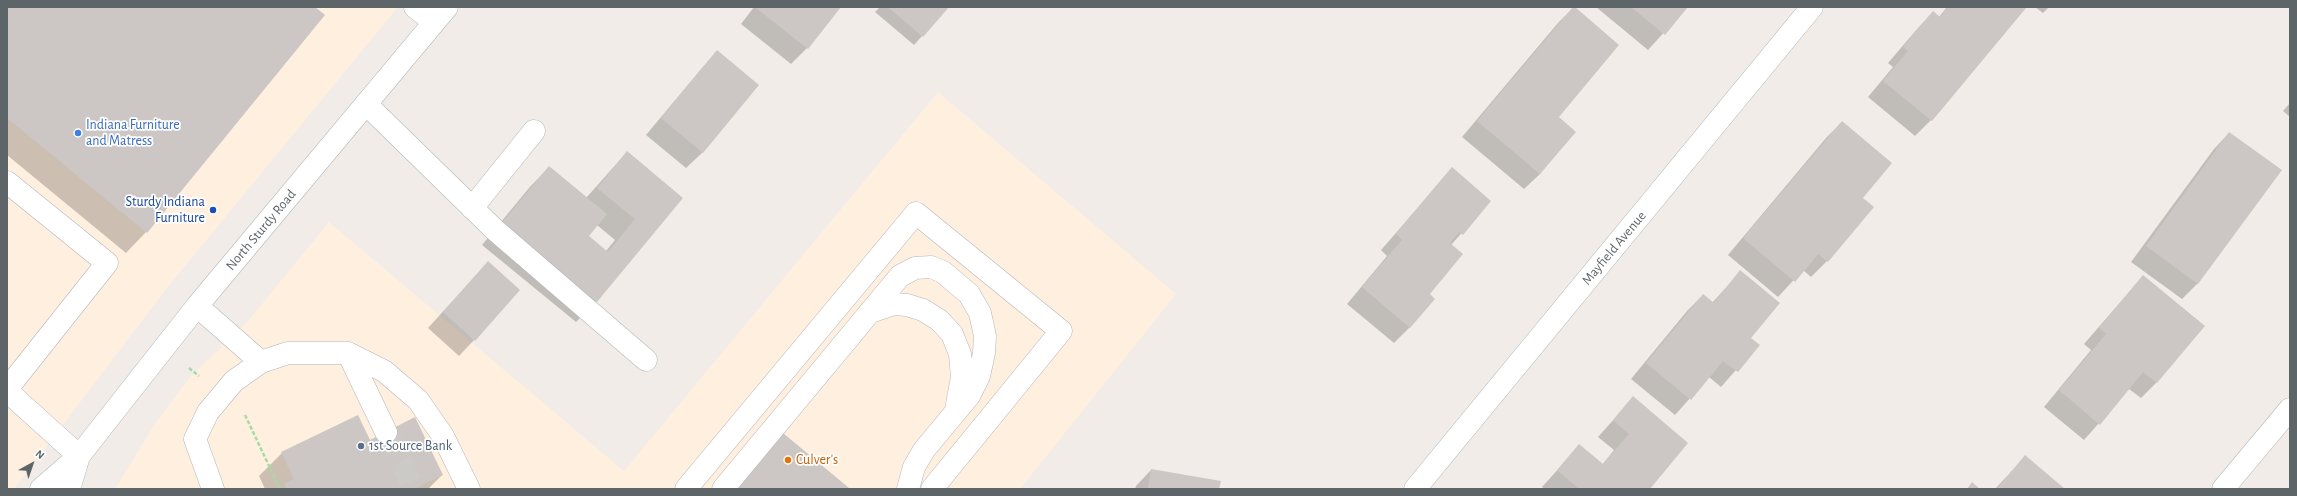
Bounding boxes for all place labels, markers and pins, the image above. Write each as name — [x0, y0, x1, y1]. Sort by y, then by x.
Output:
place label: Indiana Furniture and Matress — [86, 117, 180, 150]
marker: Indiana Furniture and Matress — [73, 128, 83, 138]
place label: Sturdy Indiana Furniture — [125, 194, 205, 226]
marker: Sturdy Indiana Furniture — [208, 205, 218, 215]
place label: 1st Source Bank — [369, 438, 452, 454]
marker: 1st Source Bank — [356, 441, 366, 451]
place label: Culver's — [796, 452, 838, 468]
marker: Culver's — [783, 455, 793, 465]

